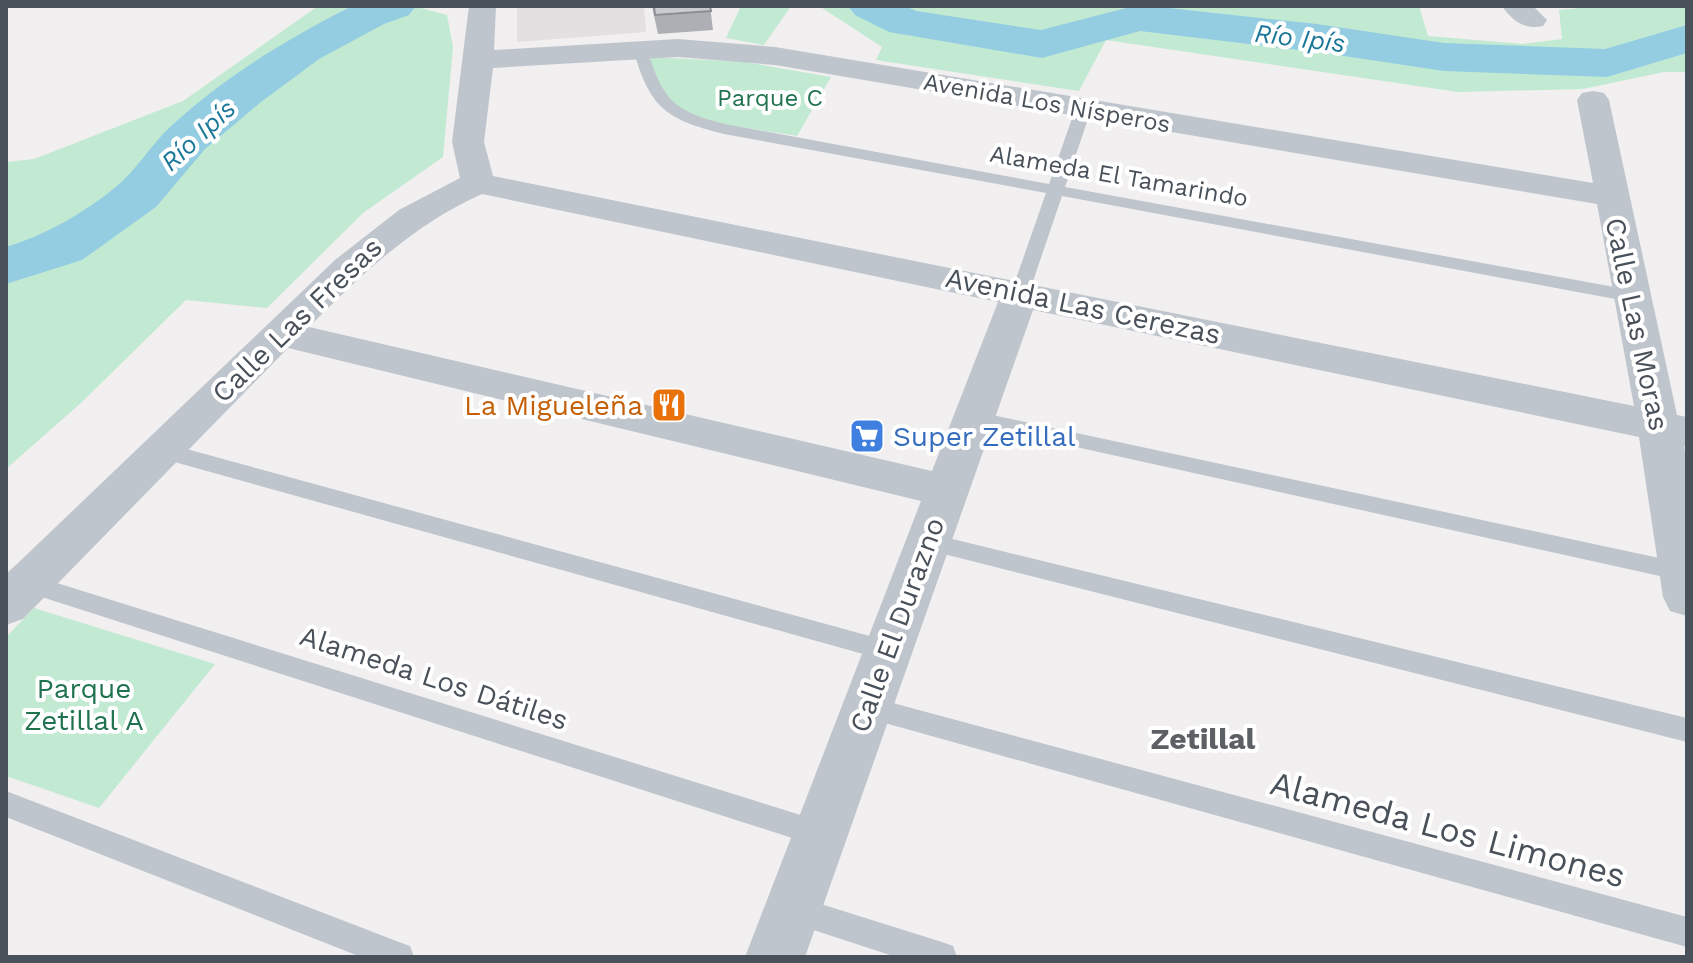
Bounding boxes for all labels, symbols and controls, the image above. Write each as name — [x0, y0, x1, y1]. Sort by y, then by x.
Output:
water label: Río Ipís — [1253, 18, 1347, 58]
street label: Avenida Los Nísperos — [921, 67, 1173, 139]
park label: Parque C — [717, 84, 823, 112]
water label: Río Ipís — [155, 93, 241, 177]
street label: Alameda El Tamarindo — [988, 139, 1250, 213]
street label: Calle Las Moras — [1598, 214, 1676, 434]
street label: Calle Las Fresas — [205, 231, 389, 409]
street label: Avenida Las Cerezas — [942, 261, 1224, 351]
restaurant icon: La Migueleña — [650, 386, 688, 424]
place label: La Migueleña — [464, 389, 643, 422]
supermarket icon: Super Zetillal — [848, 417, 886, 455]
place label: Super Zetillal — [893, 420, 1076, 453]
street label: Calle El Durazno — [843, 513, 951, 737]
street label: Alameda Los Dátiles — [296, 619, 572, 737]
park label: Parque Zetillal A — [24, 672, 144, 737]
district label: Zetillal — [1151, 721, 1256, 756]
street label: Alameda Los Limones — [1266, 762, 1630, 896]

